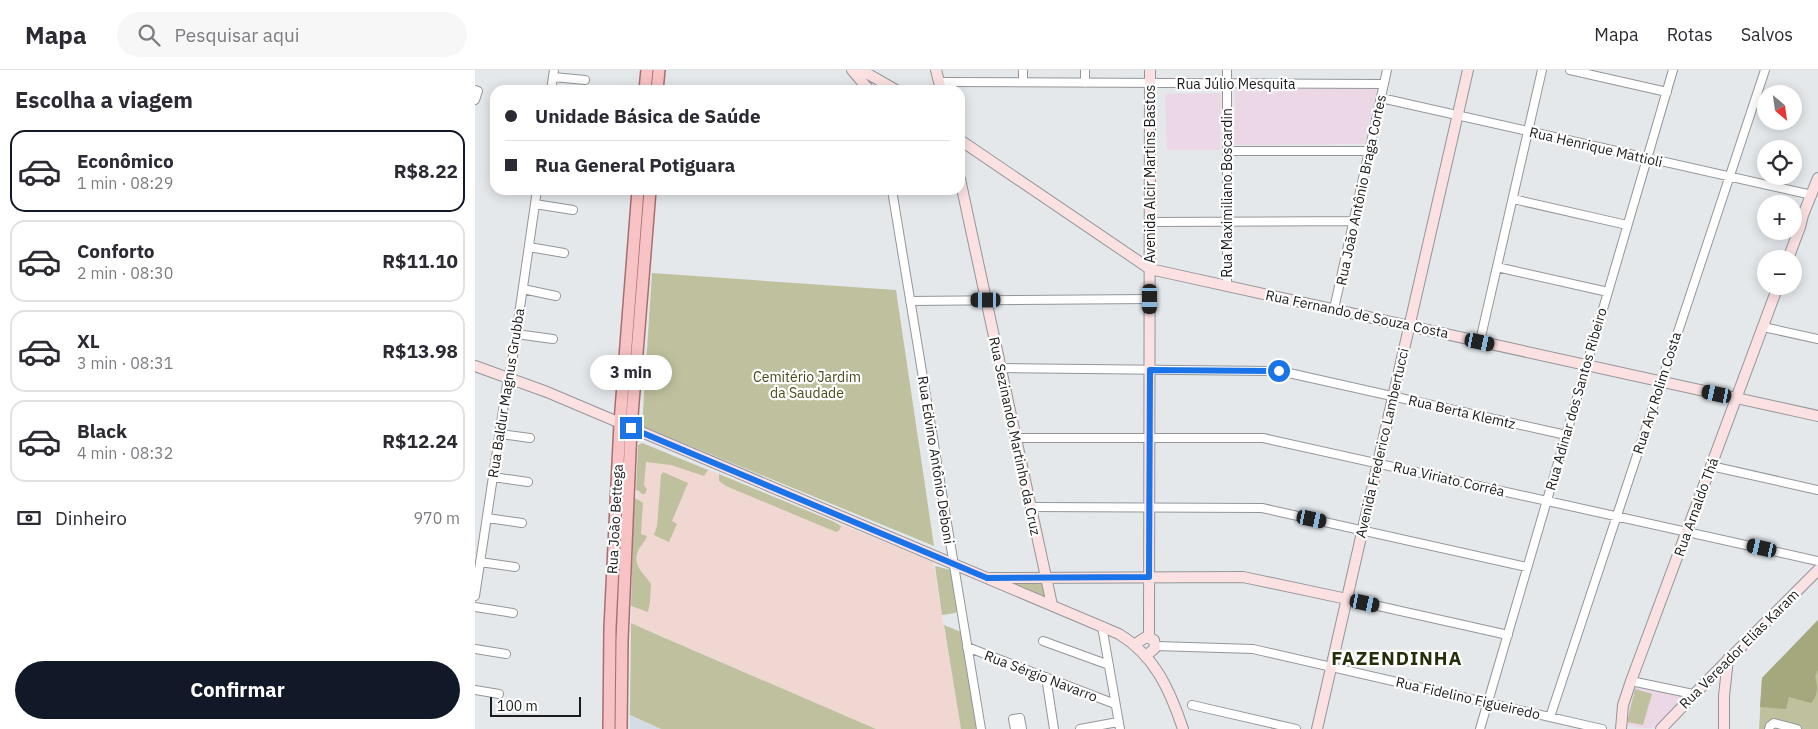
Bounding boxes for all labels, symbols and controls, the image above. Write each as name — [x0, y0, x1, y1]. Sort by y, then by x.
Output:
search box — [117, 12, 467, 57]
text: Mapa — [25, 19, 87, 51]
icon: search — [135, 21, 163, 49]
text: Pesquisar aqui — [175, 23, 300, 47]
text: Mapa — [1594, 23, 1639, 46]
text: Rotas — [1667, 23, 1713, 46]
text: Salvos — [1741, 23, 1793, 46]
street label: Rua Júlio Mesquita — [1176, 75, 1296, 93]
street label: Avenida Alcir Martins Bastos — [1141, 84, 1159, 263]
text: Escolha a viagem — [15, 85, 193, 114]
north arrow — [1757, 85, 1803, 130]
map controls — [1757, 85, 1802, 295]
street label: Rua João Antônio Braga Cortes — [1332, 93, 1390, 287]
text: Unidade Básica de Saúde — [535, 104, 761, 128]
street label: Rua Maximiliano Boscardin — [1218, 108, 1236, 278]
street label: Rua Henrique Mattioli — [1528, 123, 1664, 171]
button: locate — [1757, 140, 1802, 185]
icon: car — [17, 149, 62, 194]
text: Econômico — [77, 149, 174, 173]
text: Rua General Potiguara — [535, 153, 735, 177]
text: R$8.22 — [394, 159, 458, 183]
text: 1 min · 08:29 — [77, 173, 173, 193]
button: + — [1757, 195, 1802, 240]
icon: car — [17, 239, 62, 284]
text: Conforto — [77, 239, 155, 263]
text: R$11.10 — [382, 249, 458, 273]
button: − — [1757, 250, 1802, 295]
text: 2 min · 08:30 — [77, 263, 173, 283]
car — [1142, 284, 1157, 314]
street label: Rua Fernando de Souza Costa — [1264, 286, 1451, 342]
car — [971, 293, 1001, 308]
street label: Rua Adinar dos Santos Ribeiro — [1541, 305, 1611, 492]
street label: Rua Baldur Magnus Grubba — [484, 306, 528, 479]
icon: car — [17, 329, 62, 374]
text: XL — [77, 329, 100, 353]
street label: Rua Ary Rolim Costa — [1629, 329, 1685, 456]
car — [1463, 332, 1496, 352]
street label: Rua Sezinando Martinho da Cruz — [985, 335, 1045, 538]
text: R$13.98 — [382, 339, 458, 363]
street label: Avenida Frederico Lambertucci — [1351, 346, 1413, 540]
text: 3 min · 08:31 — [77, 353, 173, 373]
callout: 3 min — [590, 356, 672, 390]
route start — [1268, 360, 1290, 382]
text: 3 min — [610, 362, 652, 382]
park label: Cemitério Jardim da Saudade — [753, 368, 861, 402]
street label: Rua Edvino Antônio Deboni — [914, 375, 958, 545]
car — [1700, 384, 1733, 404]
street label: Rua Berta Klemtz — [1407, 391, 1518, 433]
route end — [620, 417, 642, 439]
icon: car — [17, 419, 62, 464]
text: Black — [77, 419, 127, 443]
text: R$12.24 — [382, 429, 458, 453]
text: 4 min · 08:32 — [77, 443, 173, 463]
street label: Rua Arnaldo Thá — [1670, 455, 1722, 559]
street label: Rua Viriato Corrêa — [1392, 457, 1507, 501]
street label: Rua João Bettega — [603, 463, 627, 575]
icon: cash — [15, 504, 43, 532]
text: Dinheiro — [55, 506, 127, 530]
text: 970 m — [413, 508, 460, 528]
car — [1295, 509, 1328, 529]
car — [1745, 537, 1778, 559]
street label: Rua Vereador Elias Karam — [1675, 585, 1803, 713]
car — [1348, 593, 1381, 613]
street label: Rua Sérgio Navarro — [982, 646, 1100, 706]
district label: FAZENDINHA — [1331, 646, 1463, 670]
button: Confirmar — [15, 661, 460, 719]
street label: Rua Fidelino Figueiredo — [1394, 673, 1542, 723]
scale bar — [490, 694, 581, 717]
text: 100 m — [497, 697, 538, 715]

